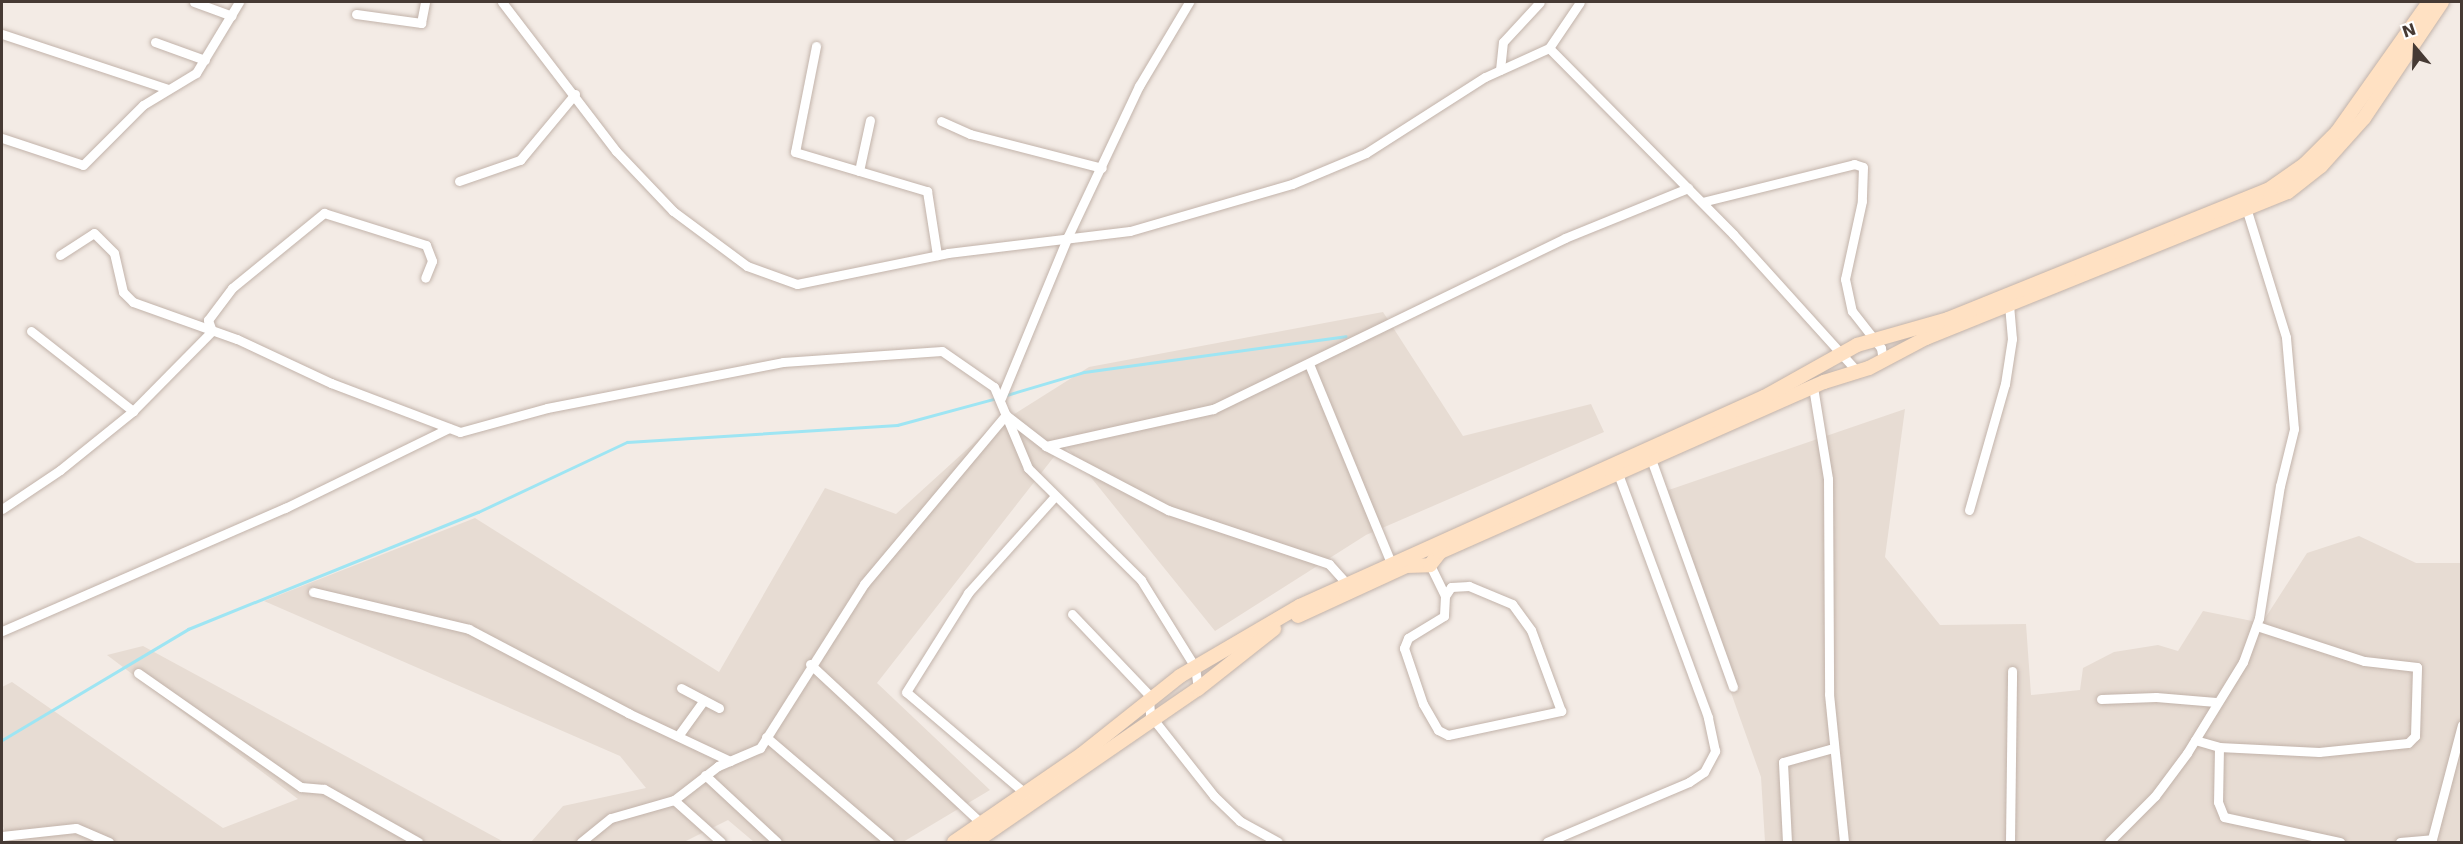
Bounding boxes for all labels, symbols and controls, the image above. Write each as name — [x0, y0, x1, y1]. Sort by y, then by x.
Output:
north arrow — [2385, 18, 2445, 78]
text: N — [2400, 19, 2418, 42]

